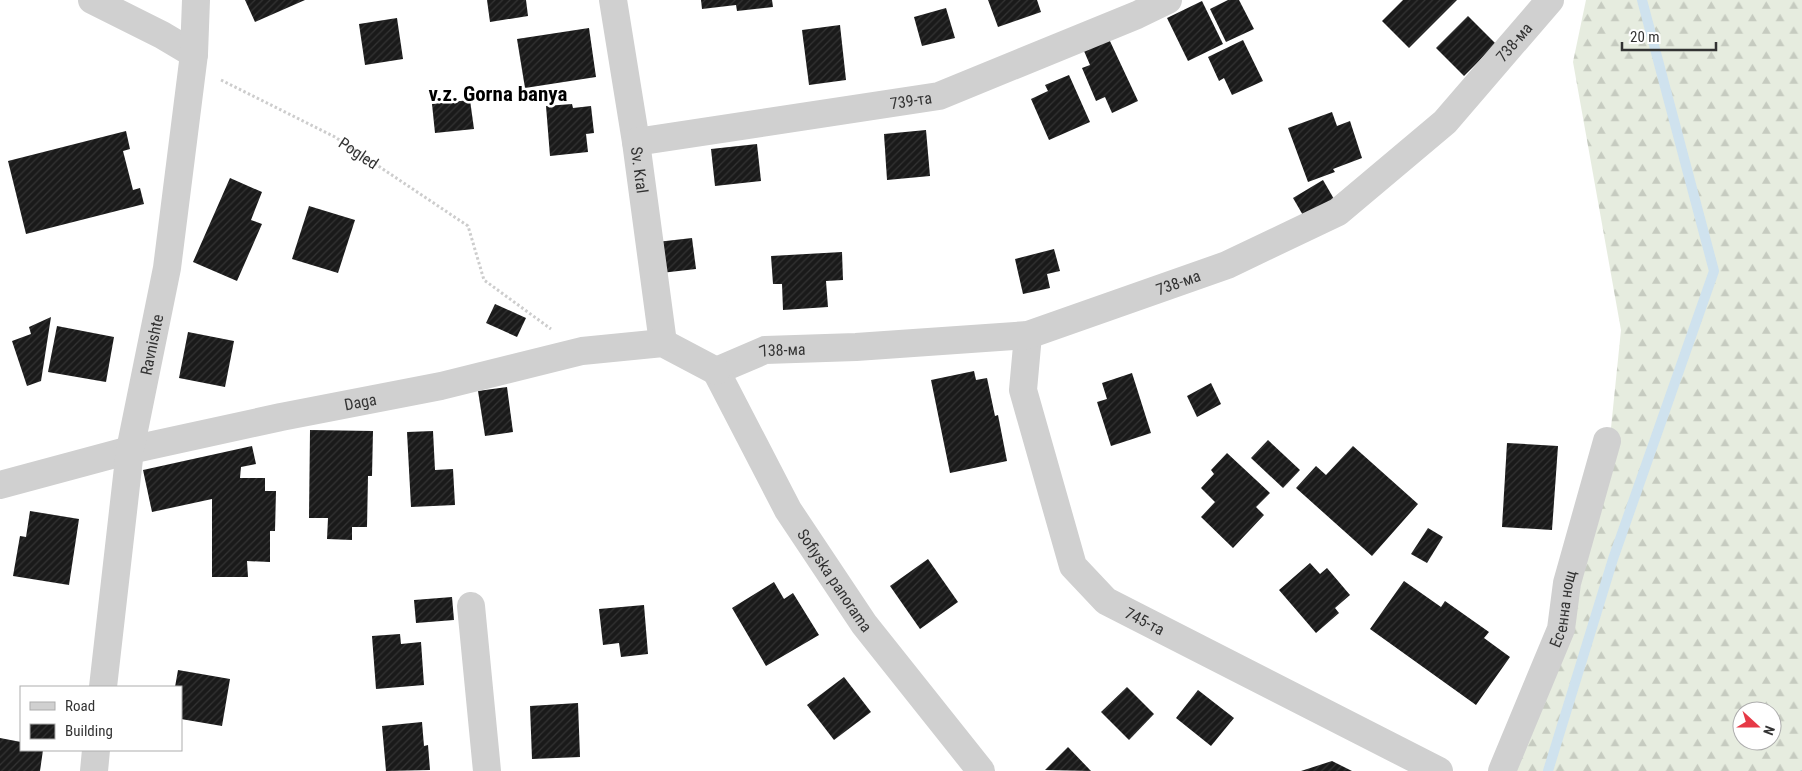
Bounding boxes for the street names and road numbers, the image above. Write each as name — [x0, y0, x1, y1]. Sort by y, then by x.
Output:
street label: 738-ма — [1492, 19, 1536, 66]
street label: 739-та — [889, 88, 933, 113]
street label: Pogled — [335, 133, 382, 173]
street label: Sv. Kral — [627, 145, 652, 194]
street label: 738-ма — [1153, 266, 1203, 299]
street label: Ravnishte — [136, 313, 167, 377]
street label: 738-ма — [757, 339, 806, 361]
street label: Daga — [343, 389, 378, 414]
street label: Sofiyska panorama — [794, 525, 876, 636]
street label: Есенна нощ — [1545, 568, 1580, 650]
street label: 745-та — [1122, 603, 1168, 639]

